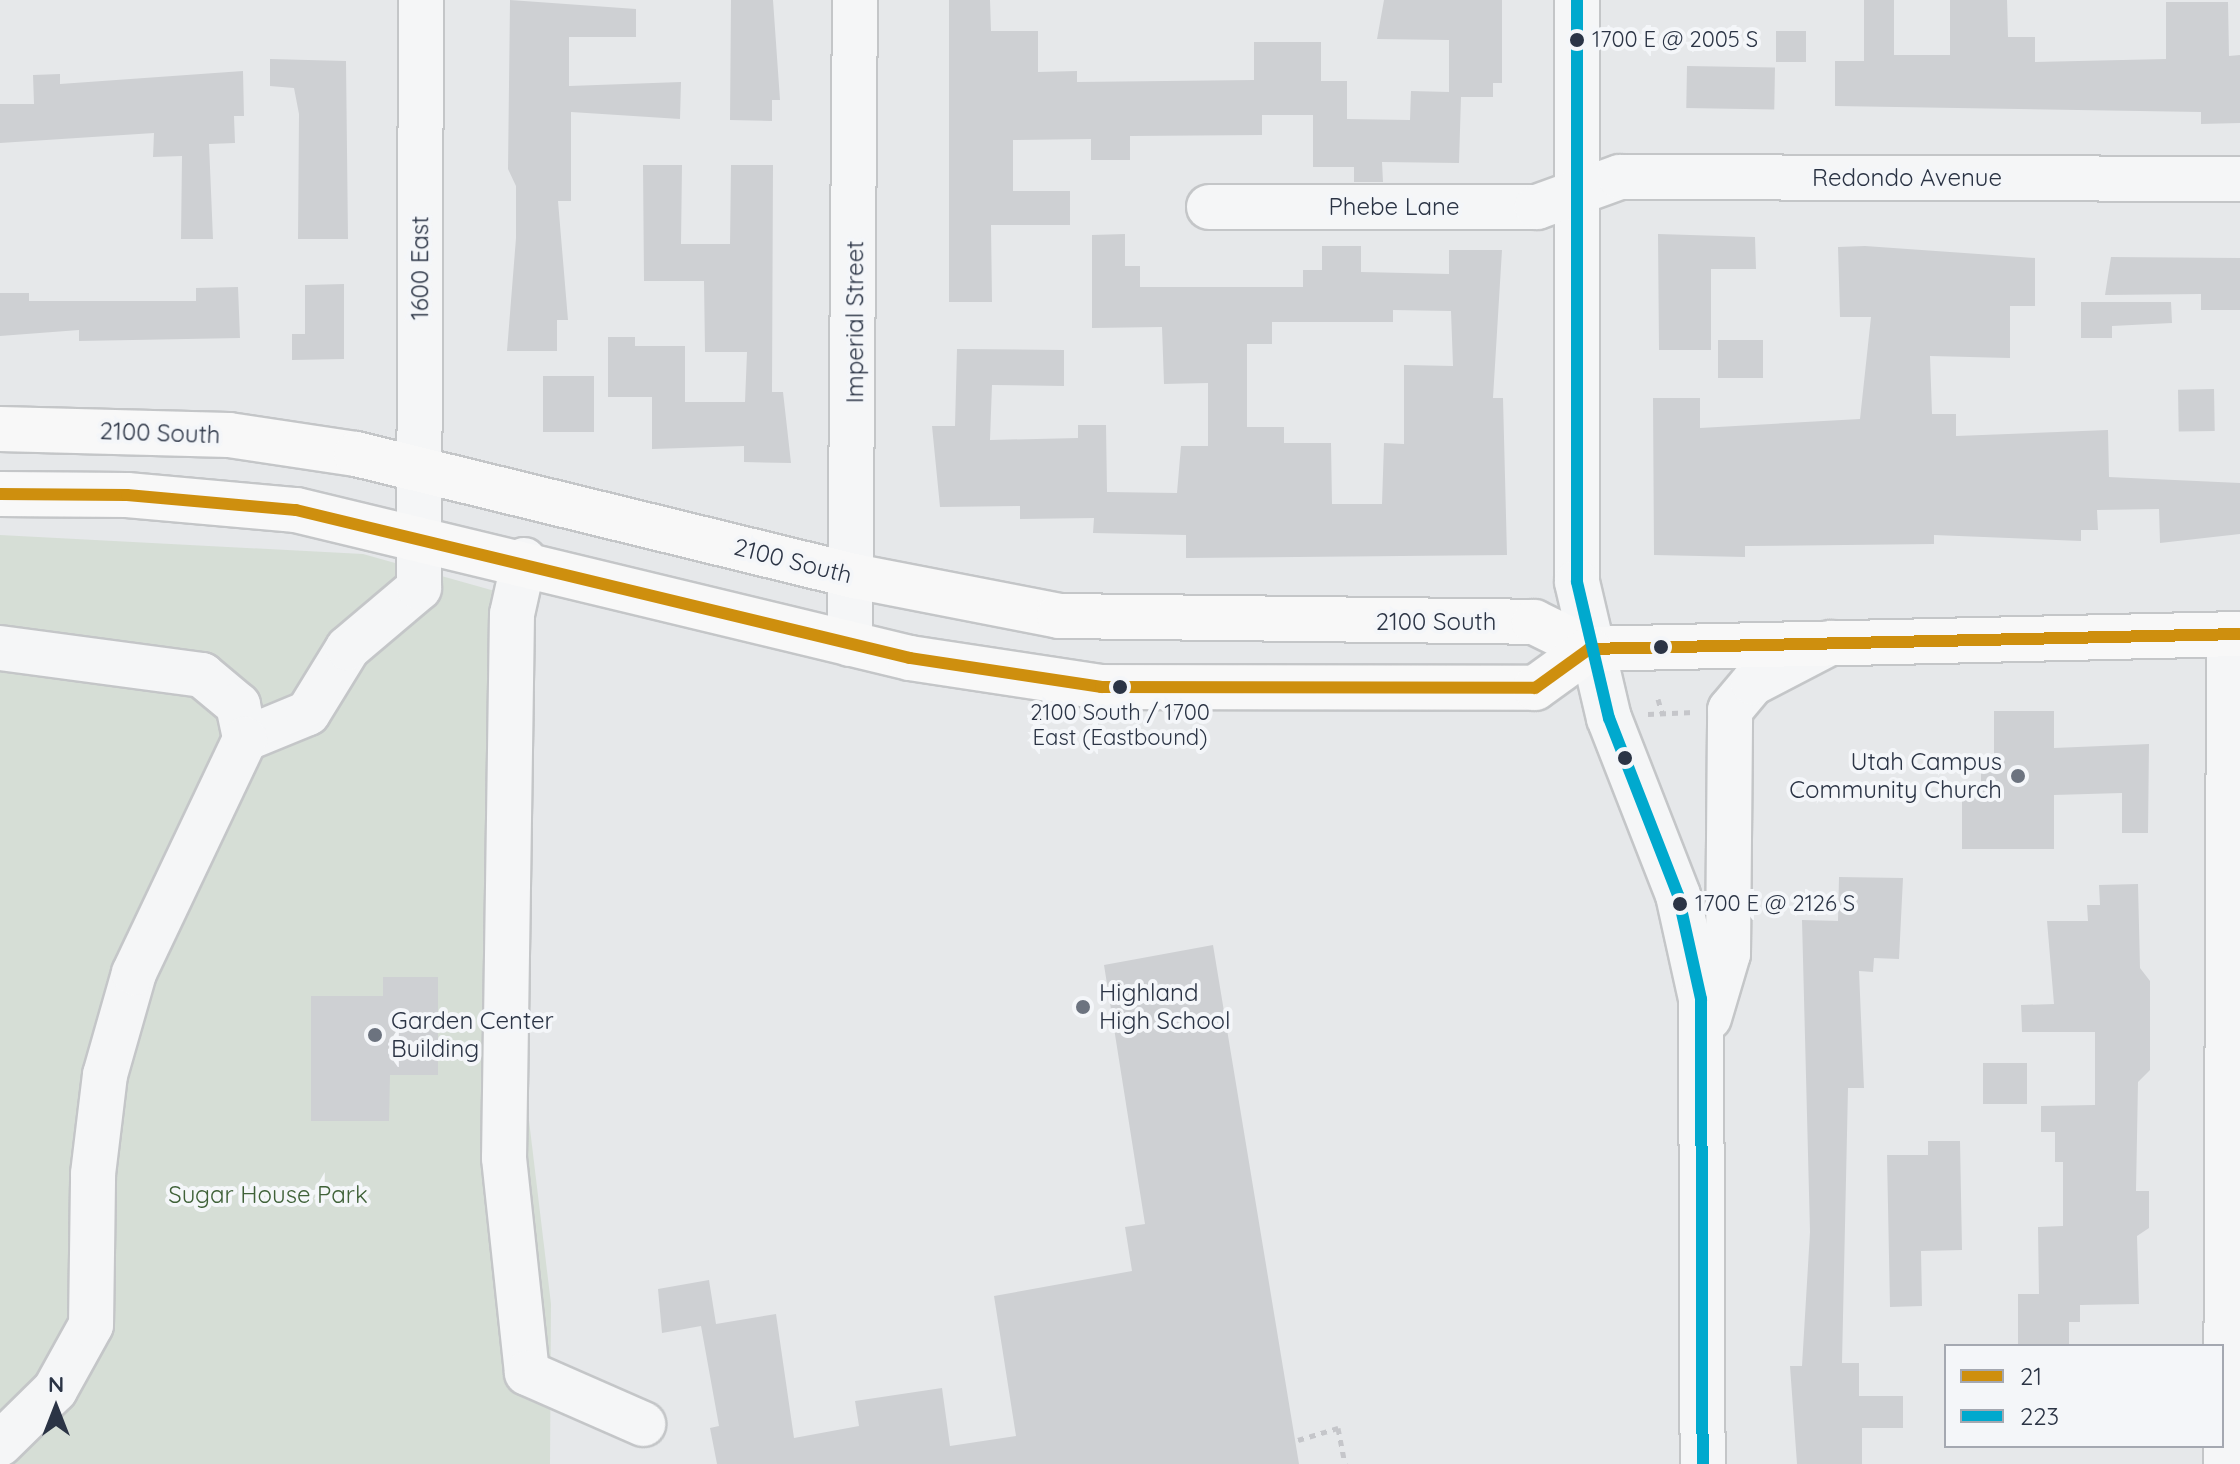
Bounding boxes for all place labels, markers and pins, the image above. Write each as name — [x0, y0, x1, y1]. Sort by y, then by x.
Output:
place label: 1700 E @ 2005 S — [1592, 27, 1758, 53]
marker: 1700 E @ 2005 S — [1569, 32, 1585, 48]
unlabelled marker — [1653, 639, 1669, 655]
marker: 2100 South / 1700 East (Eastbound) — [1112, 679, 1128, 695]
place label: 2100 South / 1700 East (Eastbound) — [1030, 699, 1210, 750]
place label: Utah Campus Community Church — [1789, 748, 2002, 804]
unlabelled marker — [1617, 750, 1633, 766]
marker: Utah Campus Community Church — [2009, 767, 2027, 785]
place label: 1700 E @ 2126 S — [1695, 891, 1855, 917]
marker: 1700 E @ 2126 S — [1672, 896, 1688, 912]
place label: Highland High School — [1099, 979, 1231, 1035]
marker: Highland High School — [1074, 998, 1092, 1016]
place label: Garden Center Building — [391, 1007, 554, 1063]
marker: Garden Center Building — [366, 1026, 384, 1044]

